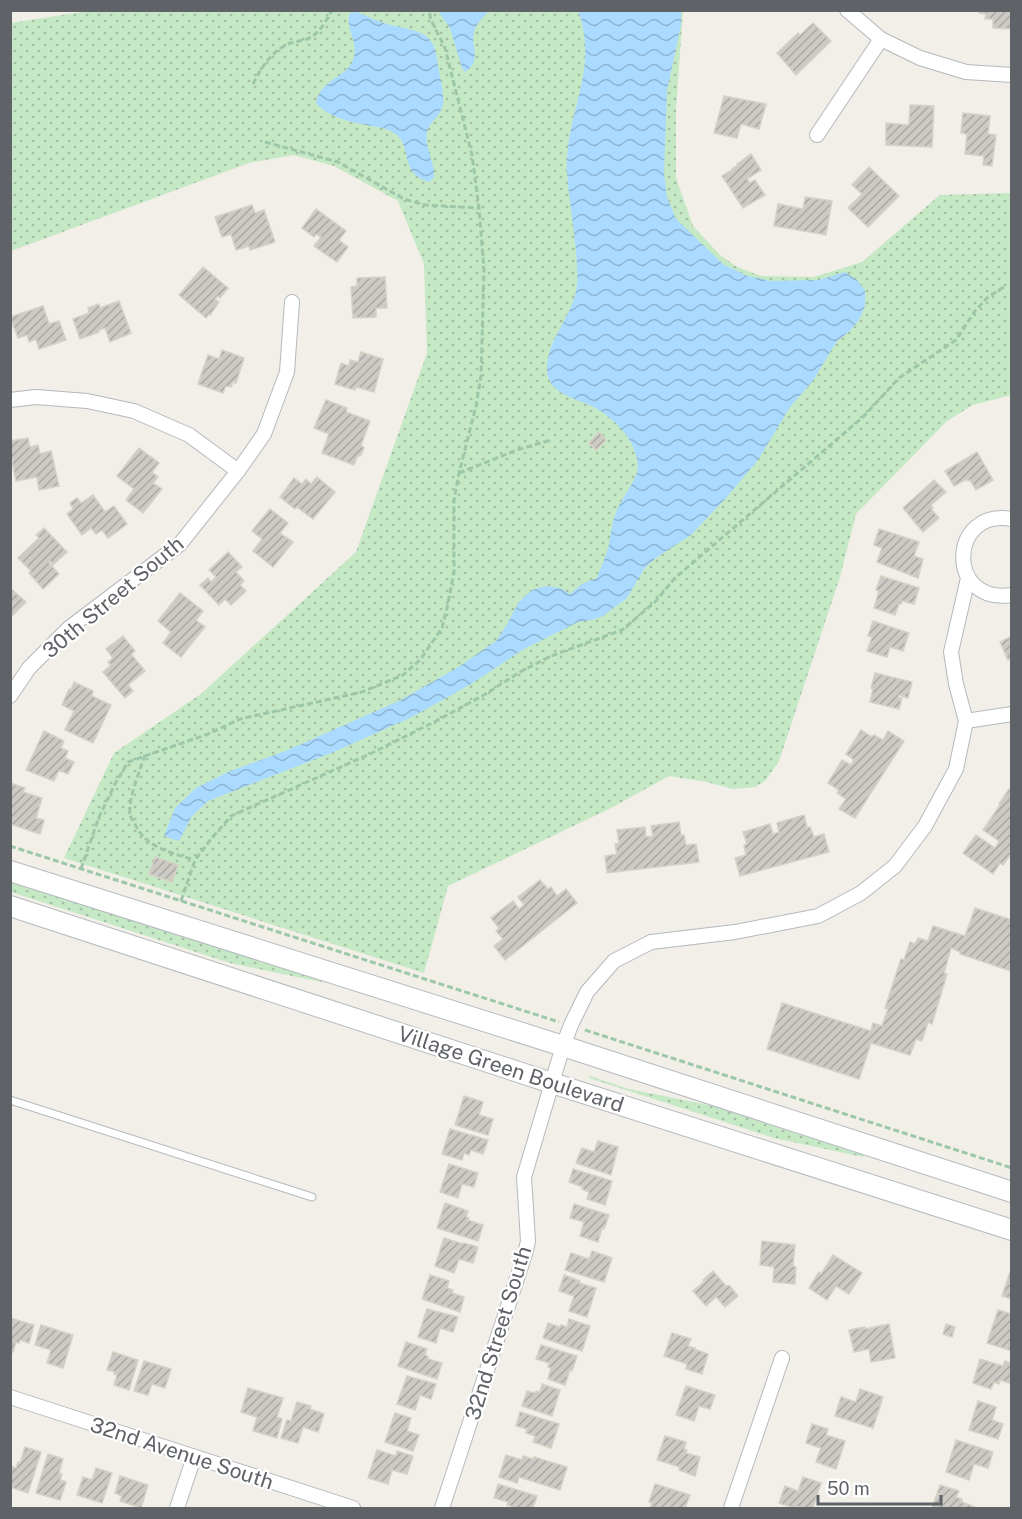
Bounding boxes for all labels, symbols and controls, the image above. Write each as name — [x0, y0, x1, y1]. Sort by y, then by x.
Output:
street label: 30th Street South — [37, 531, 189, 663]
street label: Village Green Boulevard — [395, 1021, 627, 1117]
street label: 32nd Street South — [460, 1243, 536, 1423]
street label: 32nd Avenue South — [87, 1412, 277, 1494]
scale bar — [818, 1468, 941, 1506]
text: 50 m — [827, 1478, 870, 1499]

